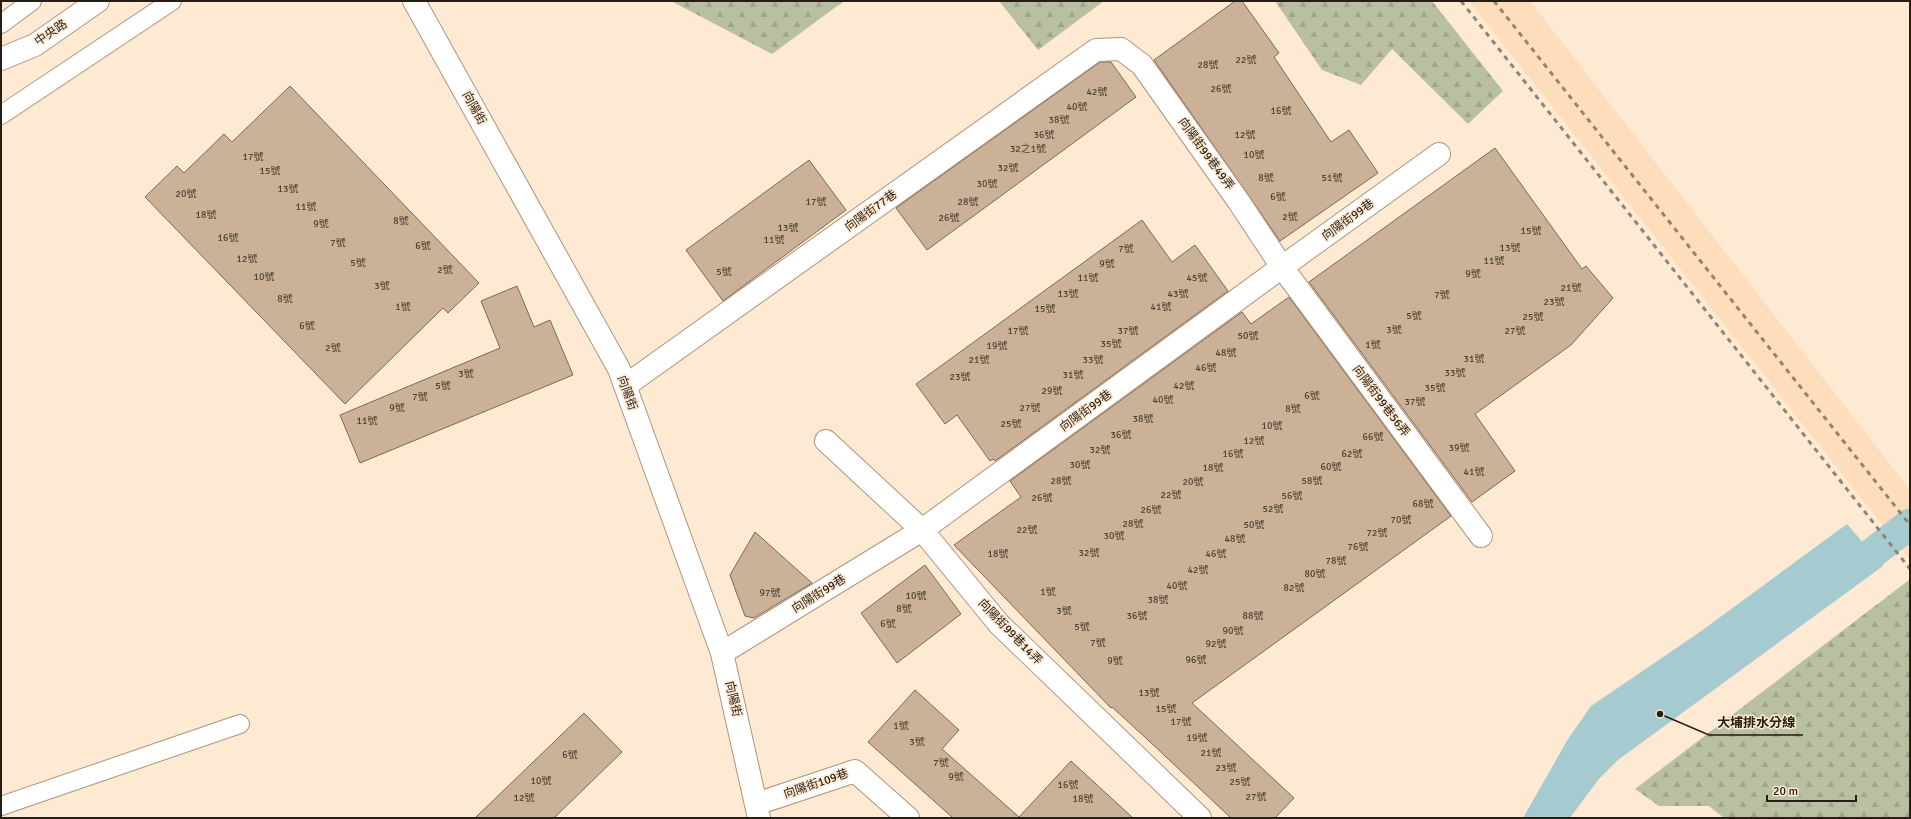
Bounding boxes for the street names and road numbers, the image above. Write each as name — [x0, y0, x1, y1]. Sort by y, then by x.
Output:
street label: 中央路 — [32, 17, 70, 49]
street label: 向陽街 — [459, 89, 489, 127]
street label: 向陽街99巷49弄 — [1175, 115, 1237, 193]
street label: 向陽街77巷 — [842, 187, 900, 235]
street label: 向陽街99巷 — [1319, 196, 1377, 244]
street label: 向陽街99巷56弄 — [1349, 362, 1413, 440]
street label: 向陽街 — [614, 374, 640, 412]
street label: 向陽街99巷 — [1057, 387, 1115, 435]
street label: 向陽街99巷 — [789, 571, 849, 617]
street label: 向陽街99巷14弄 — [975, 596, 1045, 668]
street label: 向陽街 — [722, 680, 744, 718]
street label: 向陽街109巷 — [782, 766, 850, 802]

